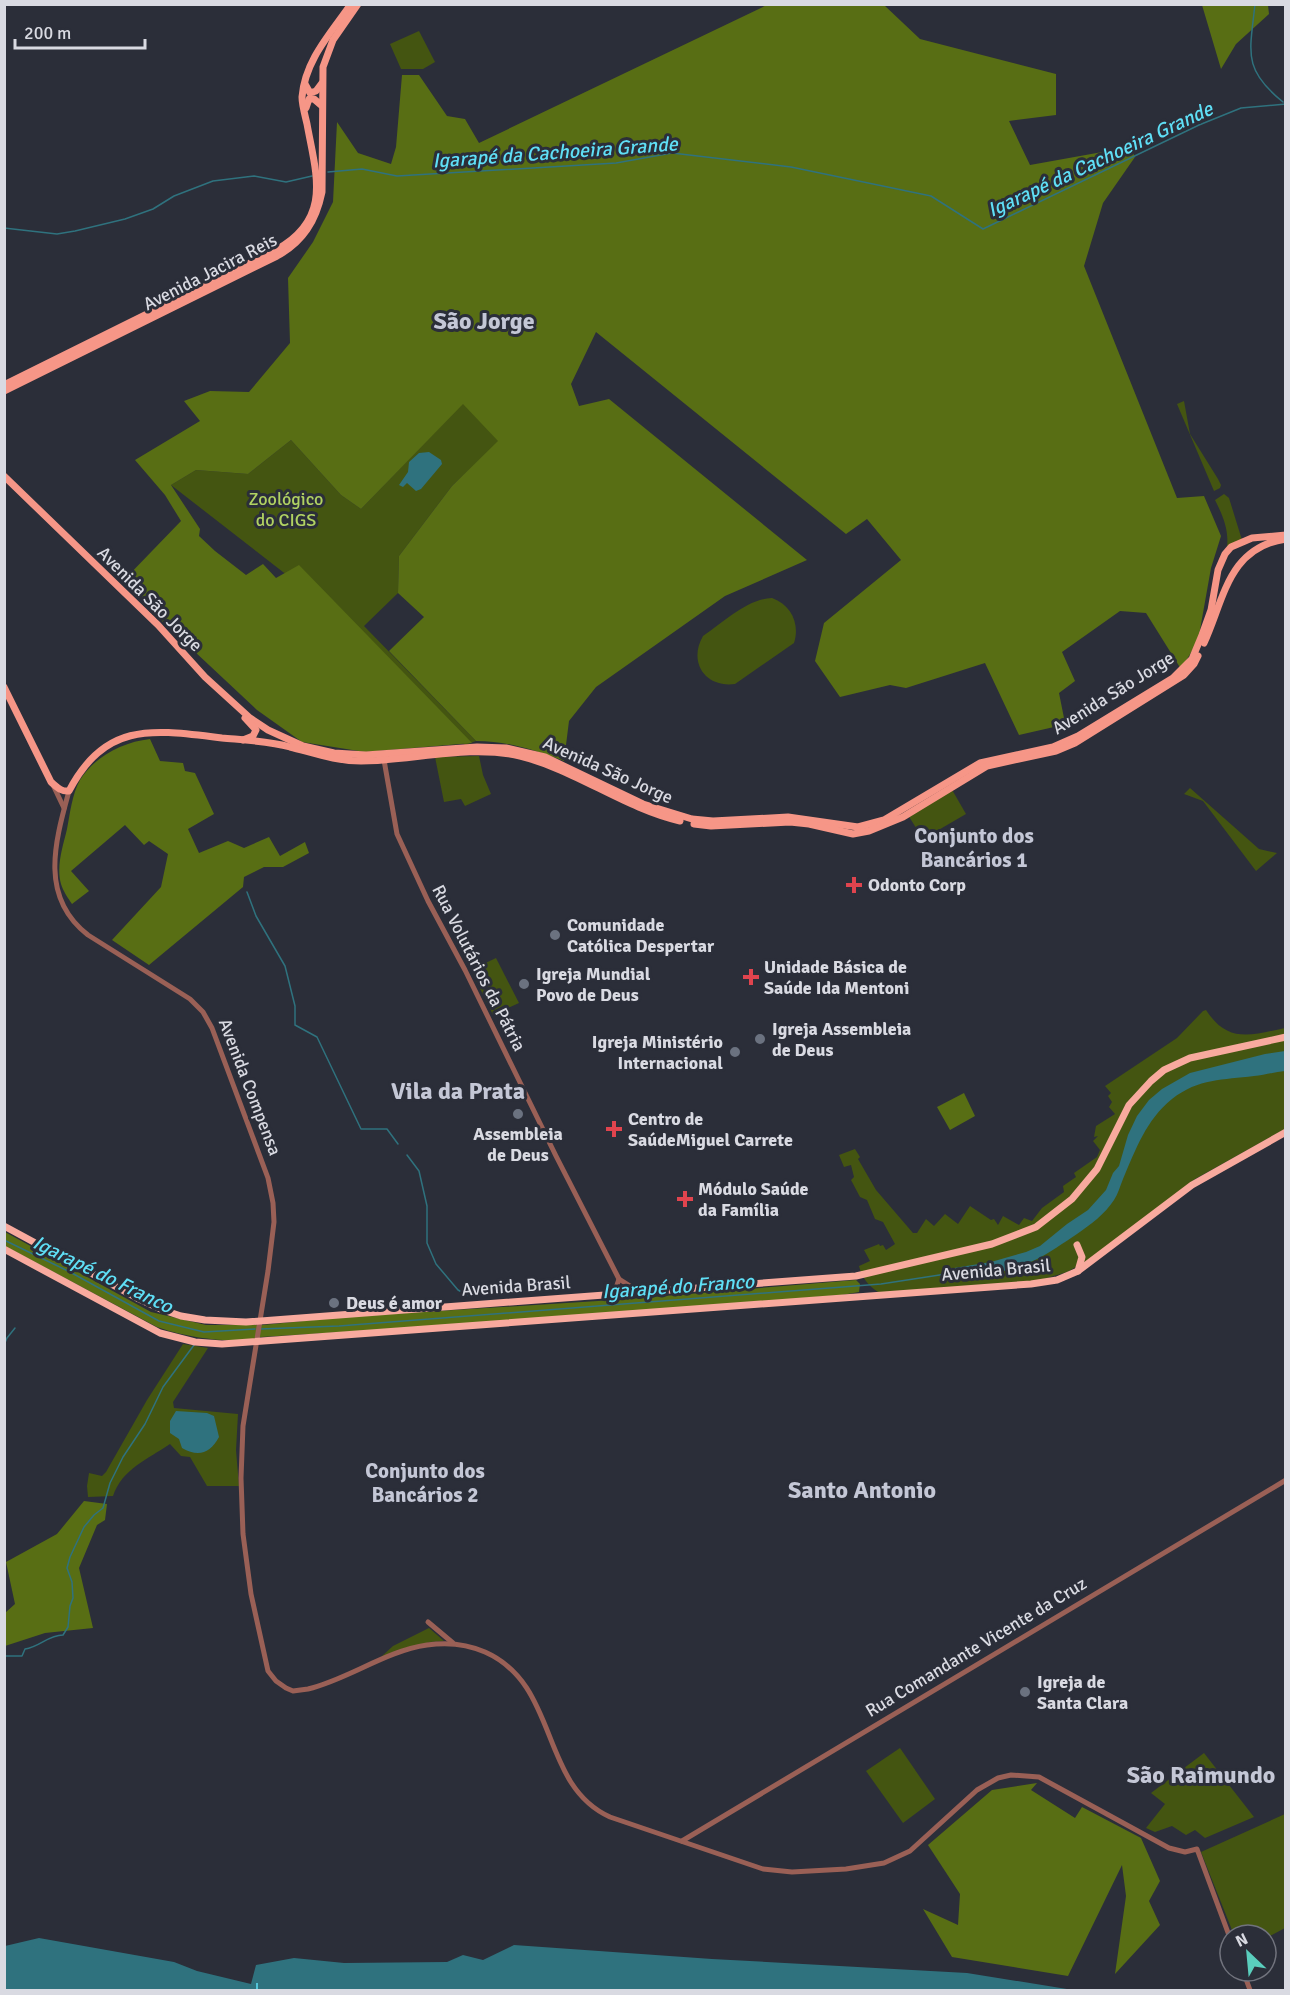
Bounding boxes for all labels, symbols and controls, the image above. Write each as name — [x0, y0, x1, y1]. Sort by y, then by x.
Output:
scale bar — [15, 12, 146, 50]
text: 200 m — [24, 22, 71, 44]
water label: Igarapé da Cachoeira Grande — [984, 96, 1218, 223]
water label: Igarapé da Cachoeira Grande — [432, 131, 679, 174]
street label: Avenida Jacira Reis — [139, 229, 281, 315]
district label: São Jorge — [433, 306, 535, 336]
park label: Zoológico do CIGS — [249, 488, 323, 531]
street label: Avenida São Jorge — [93, 542, 207, 656]
street label: Avenida São Jorge — [1048, 647, 1178, 739]
street label: Avenida São Jorge — [540, 732, 676, 808]
district label: Conjunto dos Bancários 1 — [914, 823, 1034, 873]
place label: Odonto Corp — [868, 874, 966, 896]
marker: Odonto Corp — [845, 876, 863, 894]
street label: Rua Volutários da Pátria — [427, 881, 531, 1055]
place label: Comunidade Católica Despertar — [567, 914, 715, 957]
marker: Comunidade Católica Despertar — [548, 928, 562, 942]
place label: Unidade Básica de Saúde Ida Mentoni — [764, 956, 909, 999]
place label: Igreja Mundial Povo de Deus — [536, 963, 651, 1006]
marker: Unidade Básica de Saúde Ida Mentoni — [742, 968, 760, 986]
marker: Igreja Mundial Povo de Deus — [517, 977, 531, 991]
street label: Avenida Compensa — [214, 1015, 286, 1159]
place label: Igreja Assembleia de Deus — [772, 1018, 911, 1061]
place label: Igreja Ministério Internacional — [592, 1031, 723, 1074]
marker: Igreja Assembleia de Deus — [753, 1032, 767, 1046]
marker: Igreja Ministério Internacional — [728, 1045, 742, 1059]
district label: Vila da Prata — [391, 1076, 525, 1106]
marker: Assembleia de Deus — [511, 1107, 525, 1121]
place label: Centro de SaúdeMiguel Carrete — [628, 1108, 793, 1151]
marker: Centro de SaúdeMiguel Carrete — [605, 1120, 623, 1138]
place label: Assembleia de Deus — [473, 1123, 563, 1166]
place label: Módulo Saúde da Família — [698, 1178, 809, 1221]
marker: Módulo Saúde da Família — [676, 1190, 694, 1208]
water label: Igarapé do Franco — [29, 1230, 178, 1320]
street label: Avenida Brasil — [941, 1254, 1051, 1286]
water label: Igarapé do Franco — [601, 1269, 756, 1304]
street label: Avenida Brasil — [461, 1271, 571, 1301]
place label: Deus é amor — [346, 1292, 443, 1314]
marker: Deus é amor — [327, 1296, 341, 1310]
district label: Conjunto dos Bancários 2 — [365, 1458, 485, 1508]
district label: Santo Antonio — [788, 1475, 936, 1505]
street label: Rua Comandante Vicente da Cruz — [862, 1572, 1090, 1722]
place label: Igreja de Santa Clara — [1037, 1671, 1128, 1714]
marker: Igreja de Santa Clara — [1018, 1685, 1032, 1699]
district label: São Raimundo — [1127, 1760, 1275, 1790]
north arrow — [1218, 1923, 1278, 1983]
text: N — [1232, 1929, 1251, 1952]

